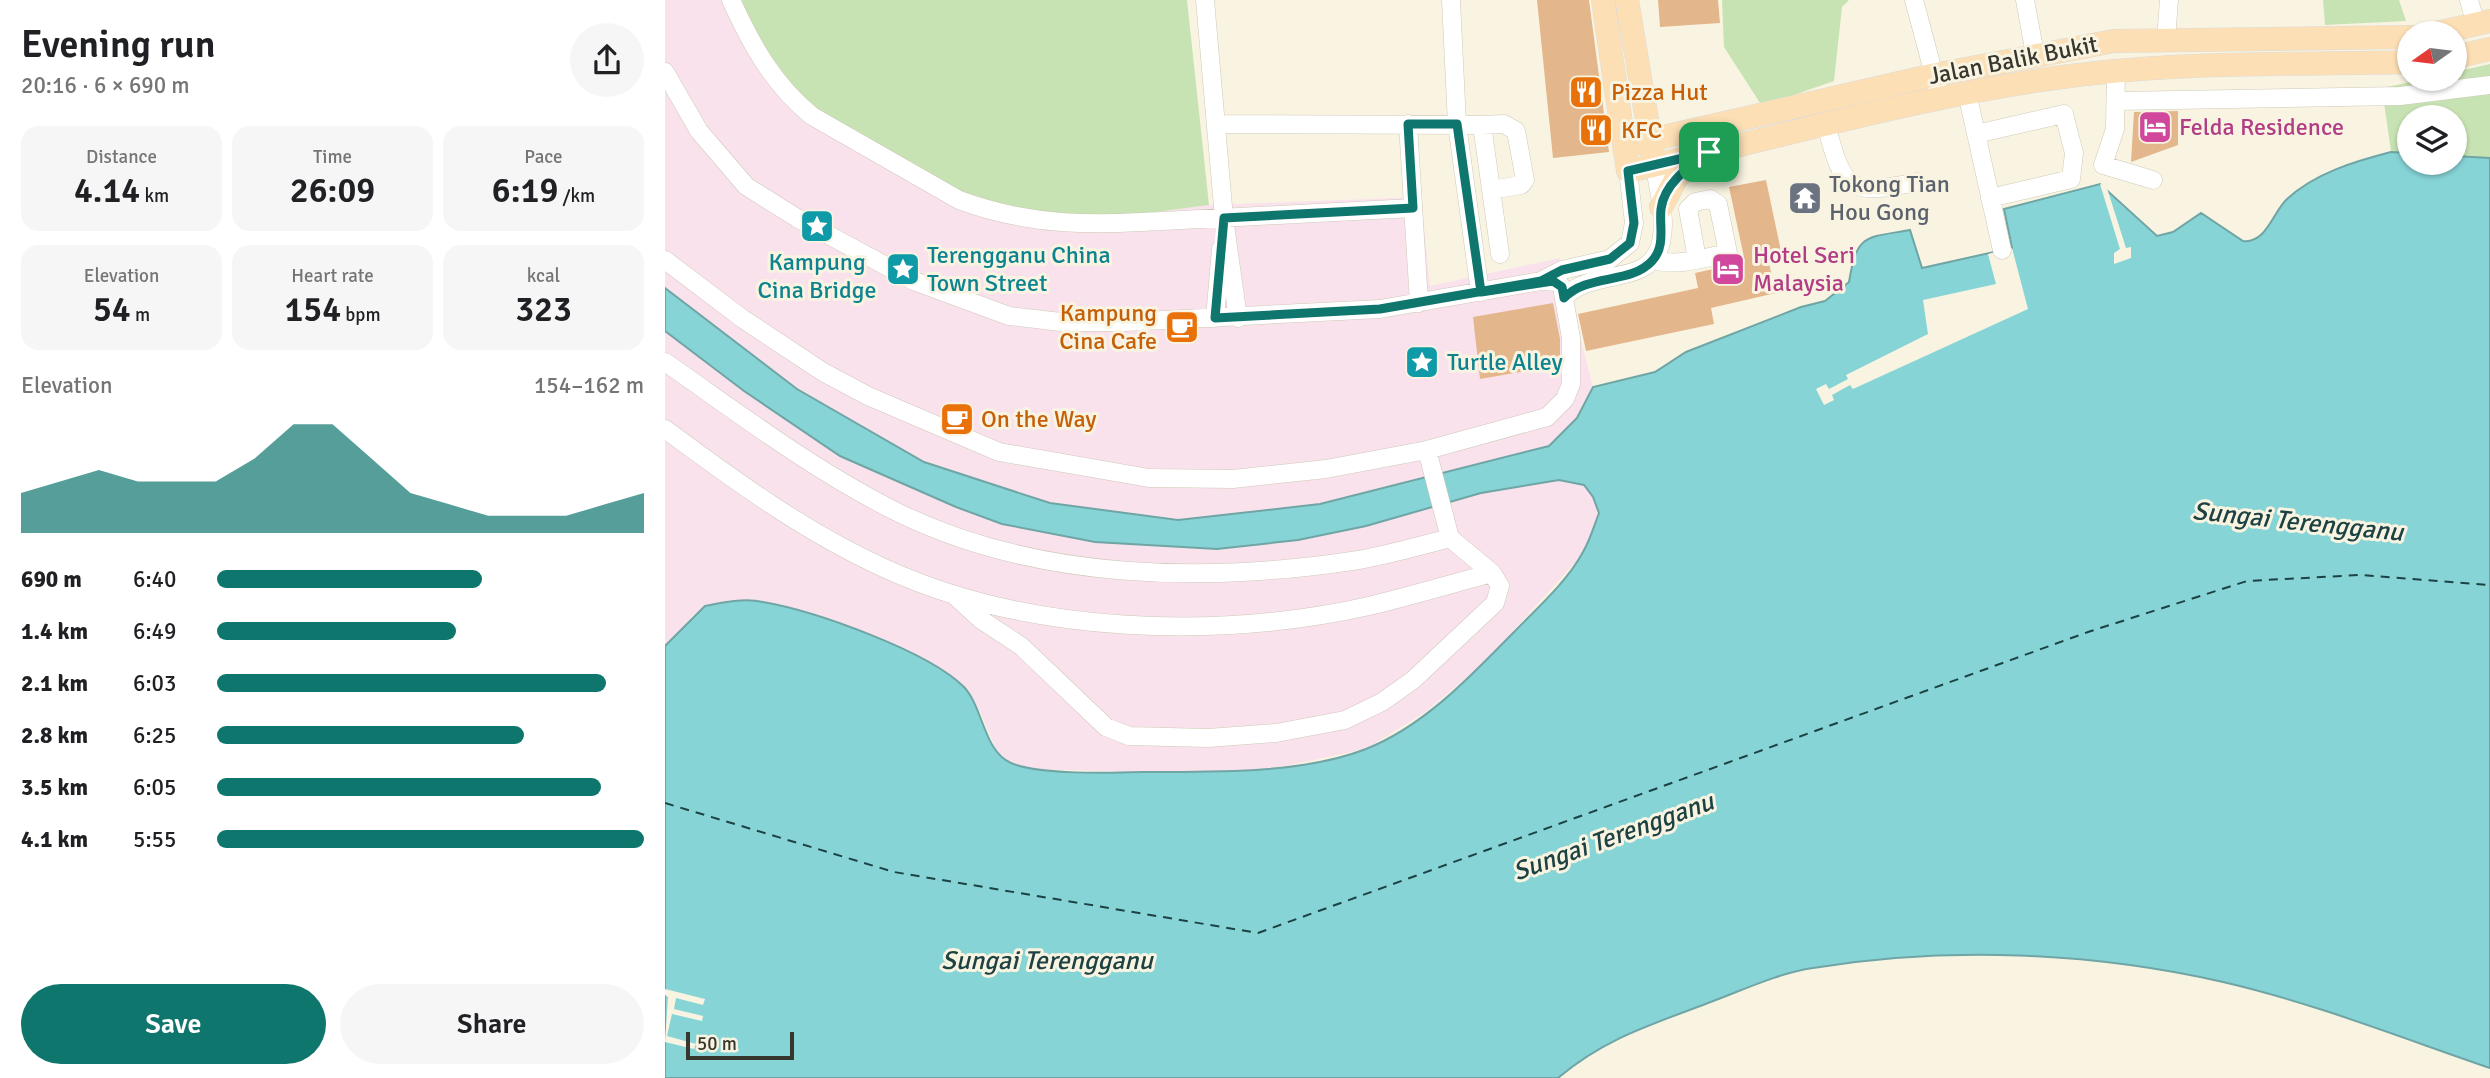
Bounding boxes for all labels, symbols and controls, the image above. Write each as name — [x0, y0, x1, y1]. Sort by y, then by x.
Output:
text: Evening run — [21, 21, 215, 68]
north arrow — [2397, 21, 2467, 91]
map controls — [2397, 21, 2467, 175]
button: share — [570, 23, 644, 97]
street label: Jalan Balik Bukit — [1926, 29, 2100, 91]
text: 20:16 · 6 × 690 m — [21, 71, 190, 100]
restaurant icon: Pizza Hut — [1567, 73, 1605, 111]
place label: Pizza Hut — [1611, 77, 1708, 107]
button: layers — [2397, 105, 2467, 175]
hotel icon: Felda Residence — [2136, 108, 2174, 146]
restaurant icon: KFC — [1577, 111, 1615, 149]
place label: Felda Residence — [2179, 112, 2344, 142]
place label: KFC — [1621, 115, 1662, 145]
pin — [1679, 122, 1739, 182]
icon: arrive — [1690, 133, 1728, 171]
text: Distance — [86, 145, 157, 169]
text: Time — [313, 145, 352, 169]
text: Pace — [524, 145, 563, 169]
text: 4.14 — [74, 169, 140, 212]
text: 26:09 — [290, 169, 375, 212]
text: 6:19 — [492, 169, 558, 212]
place label: Tokong Tian Hou Gong — [1829, 169, 1950, 227]
temple icon: Tokong Tian Hou Gong — [1786, 179, 1824, 217]
text: km — [140, 184, 169, 208]
text: /km — [558, 184, 595, 208]
place icon: Kampung Cina Bridge — [798, 207, 836, 245]
place label: Terengganu China Town Street — [927, 240, 1111, 298]
place label: Hotel Seri Malaysia — [1753, 240, 1855, 298]
place label: Kampung Cina Bridge — [758, 247, 876, 305]
place icon: Terengganu China Town Street — [884, 250, 922, 288]
hotel icon: Hotel Seri Malaysia — [1709, 250, 1747, 288]
text: Elevation — [84, 264, 159, 288]
text: Heart rate — [291, 264, 374, 288]
text: kcal — [527, 264, 560, 288]
text: 54 — [93, 288, 131, 331]
text: 154 — [284, 288, 341, 331]
text: 323 — [515, 288, 572, 331]
place label: Kampung Cina Cafe — [1059, 298, 1157, 356]
text: m — [131, 303, 150, 327]
text: bpm — [341, 303, 381, 327]
cafe icon: Kampung Cina Cafe — [1163, 308, 1201, 346]
place icon: Turtle Alley — [1403, 343, 1441, 381]
place label: Turtle Alley — [1447, 347, 1563, 377]
text: Elevation — [21, 371, 113, 400]
text: 154–162 m — [534, 371, 644, 400]
cafe icon: On the Way — [938, 400, 976, 438]
place label: On the Way — [981, 404, 1097, 434]
water label: Sungai Terengganu — [2191, 495, 2407, 549]
text: 690 m — [21, 565, 82, 594]
text: 6:40 — [133, 565, 176, 594]
text: 1.4 km — [21, 617, 88, 646]
text: 6:49 — [133, 617, 176, 646]
text: 2.1 km — [21, 669, 88, 698]
text: 6:03 — [133, 669, 176, 698]
text: 2.8 km — [21, 721, 88, 750]
text: 6:25 — [133, 721, 176, 750]
text: 3.5 km — [21, 773, 88, 802]
text: 6:05 — [133, 773, 176, 802]
water label: Sungai Terengganu — [1508, 785, 1720, 888]
text: 4.1 km — [21, 825, 88, 854]
text: 5:55 — [133, 825, 176, 854]
water label: Sungai Terengganu — [941, 945, 1155, 977]
button: Save — [21, 984, 326, 1064]
button: Share — [340, 984, 644, 1064]
scale bar — [686, 1029, 795, 1061]
text: 50 m — [697, 1032, 737, 1056]

